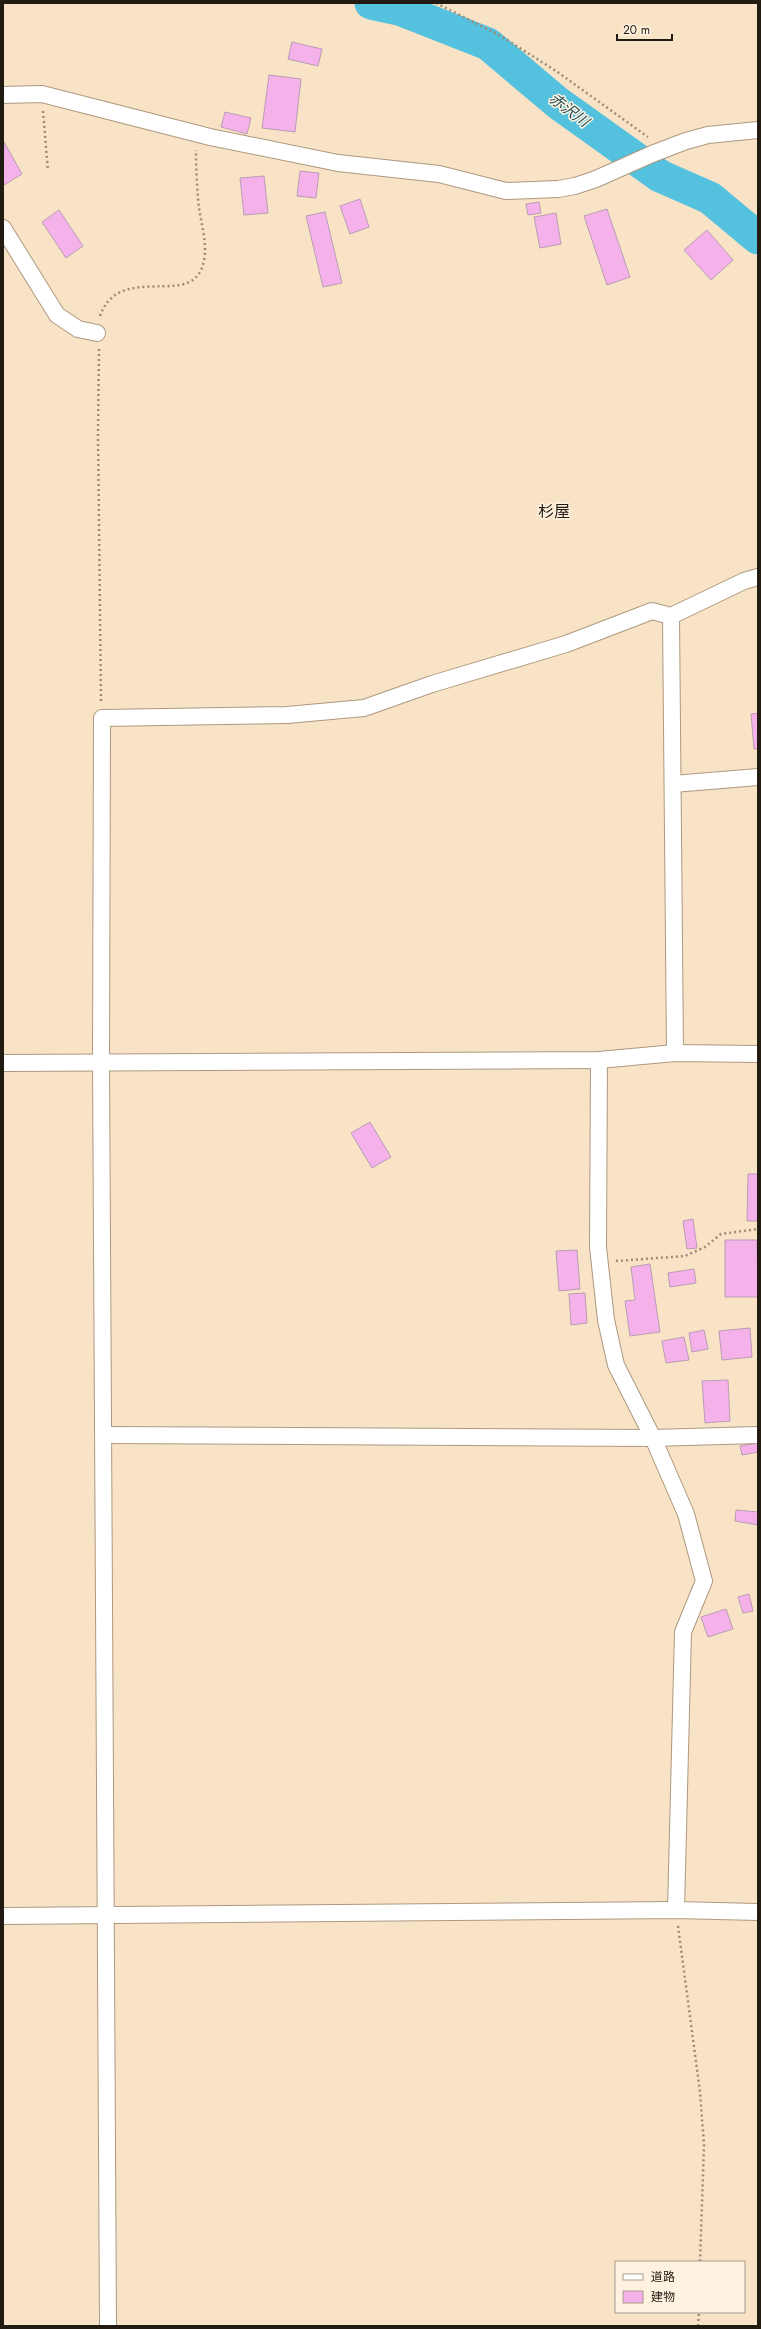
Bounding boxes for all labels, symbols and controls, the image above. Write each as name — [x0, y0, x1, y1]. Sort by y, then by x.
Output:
scale bar — [617, 16, 672, 42]
text: 20 m — [623, 21, 650, 39]
water label: 赤沢川 — [544, 88, 595, 134]
district label: 杉屋 — [538, 500, 570, 523]
legend — [615, 2261, 745, 2313]
text: 道路 — [651, 2268, 675, 2286]
text: 建物 — [651, 2288, 675, 2306]

